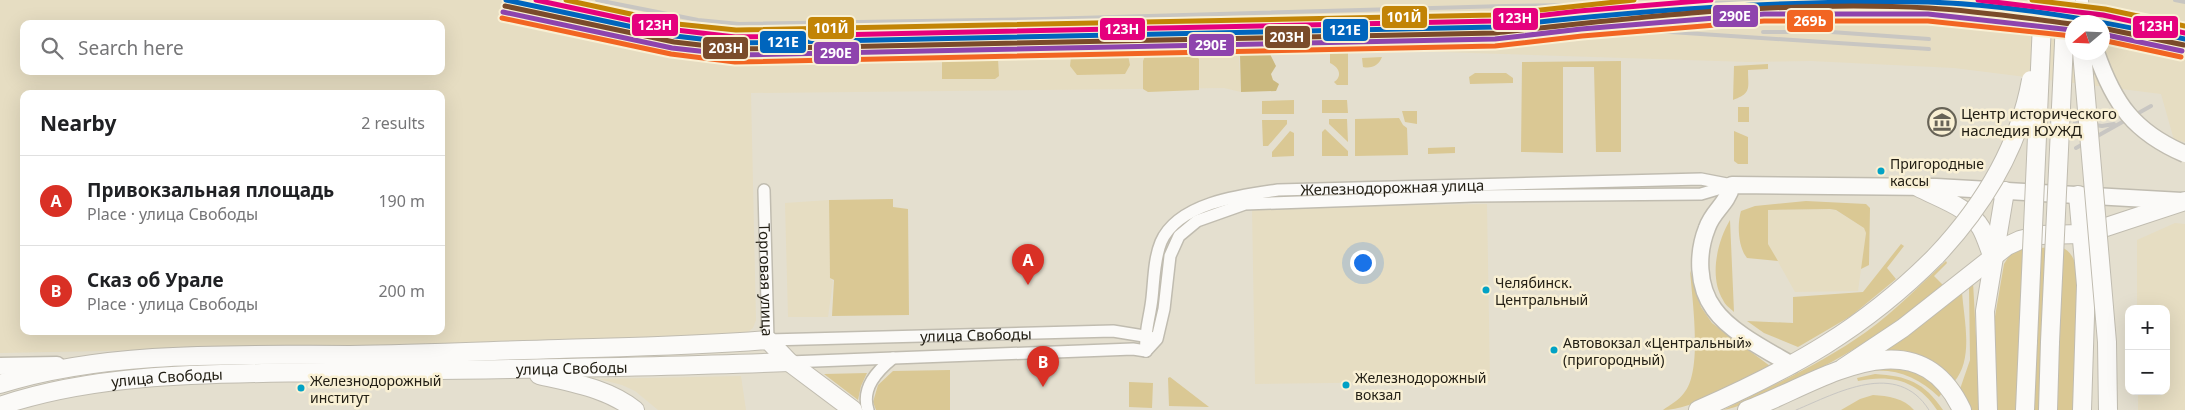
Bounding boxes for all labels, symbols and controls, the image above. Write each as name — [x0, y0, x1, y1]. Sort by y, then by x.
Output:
line badge: 290Е — [1712, 4, 1759, 28]
line badge: 101Й — [1381, 5, 1428, 29]
text: 290Е — [1719, 6, 1751, 25]
text: 101Й — [1386, 7, 1422, 26]
line badge: 123Н — [1492, 7, 1539, 31]
text: 123Н — [1498, 8, 1532, 27]
line badge: 269Ь — [1786, 9, 1834, 33]
text: 269Ь — [1793, 11, 1827, 30]
line badge: 123Н — [631, 13, 679, 37]
text: 123Н — [638, 15, 672, 34]
north arrow — [2065, 15, 2110, 60]
line badge: 123Н — [2132, 15, 2179, 39]
line badge: 101Й — [807, 16, 855, 40]
text: 123Н — [2139, 16, 2173, 35]
line badge: 123Н — [1099, 17, 1146, 41]
text: 101Й — [813, 18, 849, 37]
line badge: 121Е — [1322, 18, 1369, 42]
text: 123Н — [1105, 19, 1139, 38]
search box — [20, 20, 445, 75]
text: 121Е — [1329, 20, 1361, 39]
line badge: 203Н — [1264, 25, 1311, 49]
text: 203Н — [1270, 27, 1304, 46]
line badge: 121Е — [759, 30, 807, 54]
text: 121Е — [767, 32, 799, 51]
line badge: 290Е — [1188, 33, 1235, 57]
icon: search — [38, 34, 66, 62]
text: Search here — [78, 35, 184, 61]
text: 290Е — [1195, 35, 1227, 54]
line badge: 203Н — [702, 36, 749, 60]
text: 203Н — [709, 38, 743, 57]
line badge: 290Е — [813, 41, 860, 65]
text: 290Е — [820, 43, 852, 62]
place label: Центр исторического наследия ЮУЖД — [1961, 103, 2117, 140]
museum icon: Центр исторического наследия ЮУЖД — [1927, 107, 1957, 137]
text: Nearby — [40, 109, 116, 137]
text: 2 results — [361, 112, 425, 134]
place label: Пригородные кассы — [1890, 154, 1984, 190]
marker: Пригородные кассы — [1876, 166, 1886, 176]
street label: Железнодорожная улица — [1300, 175, 1484, 199]
text: Привокзальная площадь — [87, 177, 334, 203]
text: A — [50, 190, 62, 212]
text: 190 m — [378, 190, 425, 212]
text: Place · улица Свободы — [87, 203, 258, 225]
street label: Торговая улица — [755, 223, 778, 337]
pin: A — [1012, 244, 1044, 285]
your location — [1350, 250, 1376, 276]
text: Сказ об Урале — [87, 267, 224, 293]
place label: Челябинск. Центральный — [1495, 273, 1588, 309]
text: B — [51, 280, 61, 302]
text: 200 m — [378, 280, 425, 302]
marker: Челябинск. Центральный — [1481, 285, 1491, 295]
text: Place · улица Свободы — [87, 293, 258, 315]
map controls — [2125, 305, 2170, 395]
button: + — [2125, 305, 2170, 350]
street label: улица Свободы — [920, 323, 1032, 346]
place label: Автовокзал «Центральный» (пригородный) — [1563, 333, 1752, 369]
marker: Автовокзал «Центральный» (пригородный) — [1549, 345, 1559, 355]
pin: B — [1027, 346, 1059, 387]
button: − — [2125, 350, 2170, 395]
street label: улица Свободы — [516, 357, 628, 379]
street label: улица Свободы — [110, 364, 223, 391]
place label: Железнодорожный вокзал — [1355, 368, 1487, 404]
place label: Железнодорожный институт — [310, 371, 442, 407]
marker: Железнодорожный вокзал — [1341, 380, 1351, 390]
marker: Железнодорожный институт — [296, 383, 306, 393]

